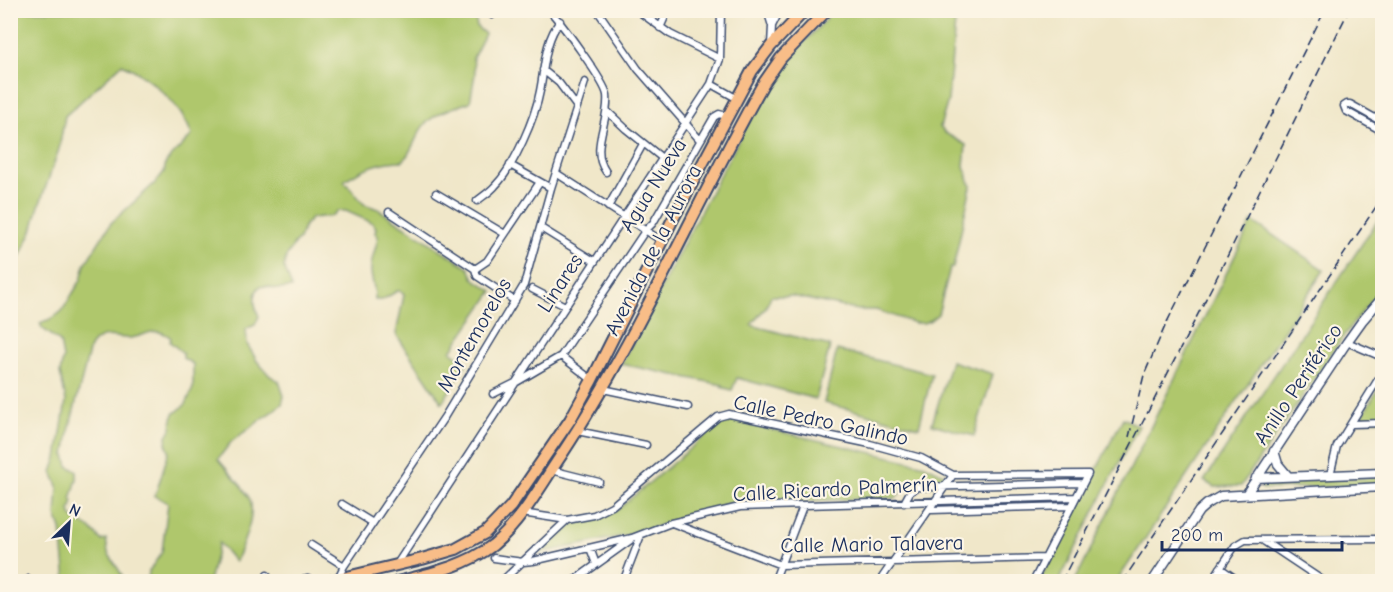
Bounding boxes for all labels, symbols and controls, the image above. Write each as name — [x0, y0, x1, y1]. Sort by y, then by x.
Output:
street label: Agua Nueva — [615, 134, 691, 236]
street label: Avenida de la Aurora — [600, 161, 706, 339]
street label: Linares — [532, 249, 588, 317]
street label: Montemorelos — [432, 274, 516, 396]
street label: Anillo Periférico — [1249, 319, 1347, 449]
street label: Calle Pedro Galindo — [731, 390, 911, 450]
street label: Calle Ricardo Palmerín — [732, 472, 938, 506]
north arrow — [39, 493, 99, 553]
text: N — [66, 500, 83, 521]
scale bar — [1162, 514, 1342, 552]
text: 200 m — [1171, 525, 1223, 546]
street label: Calle Mario Talavera — [780, 530, 964, 558]

